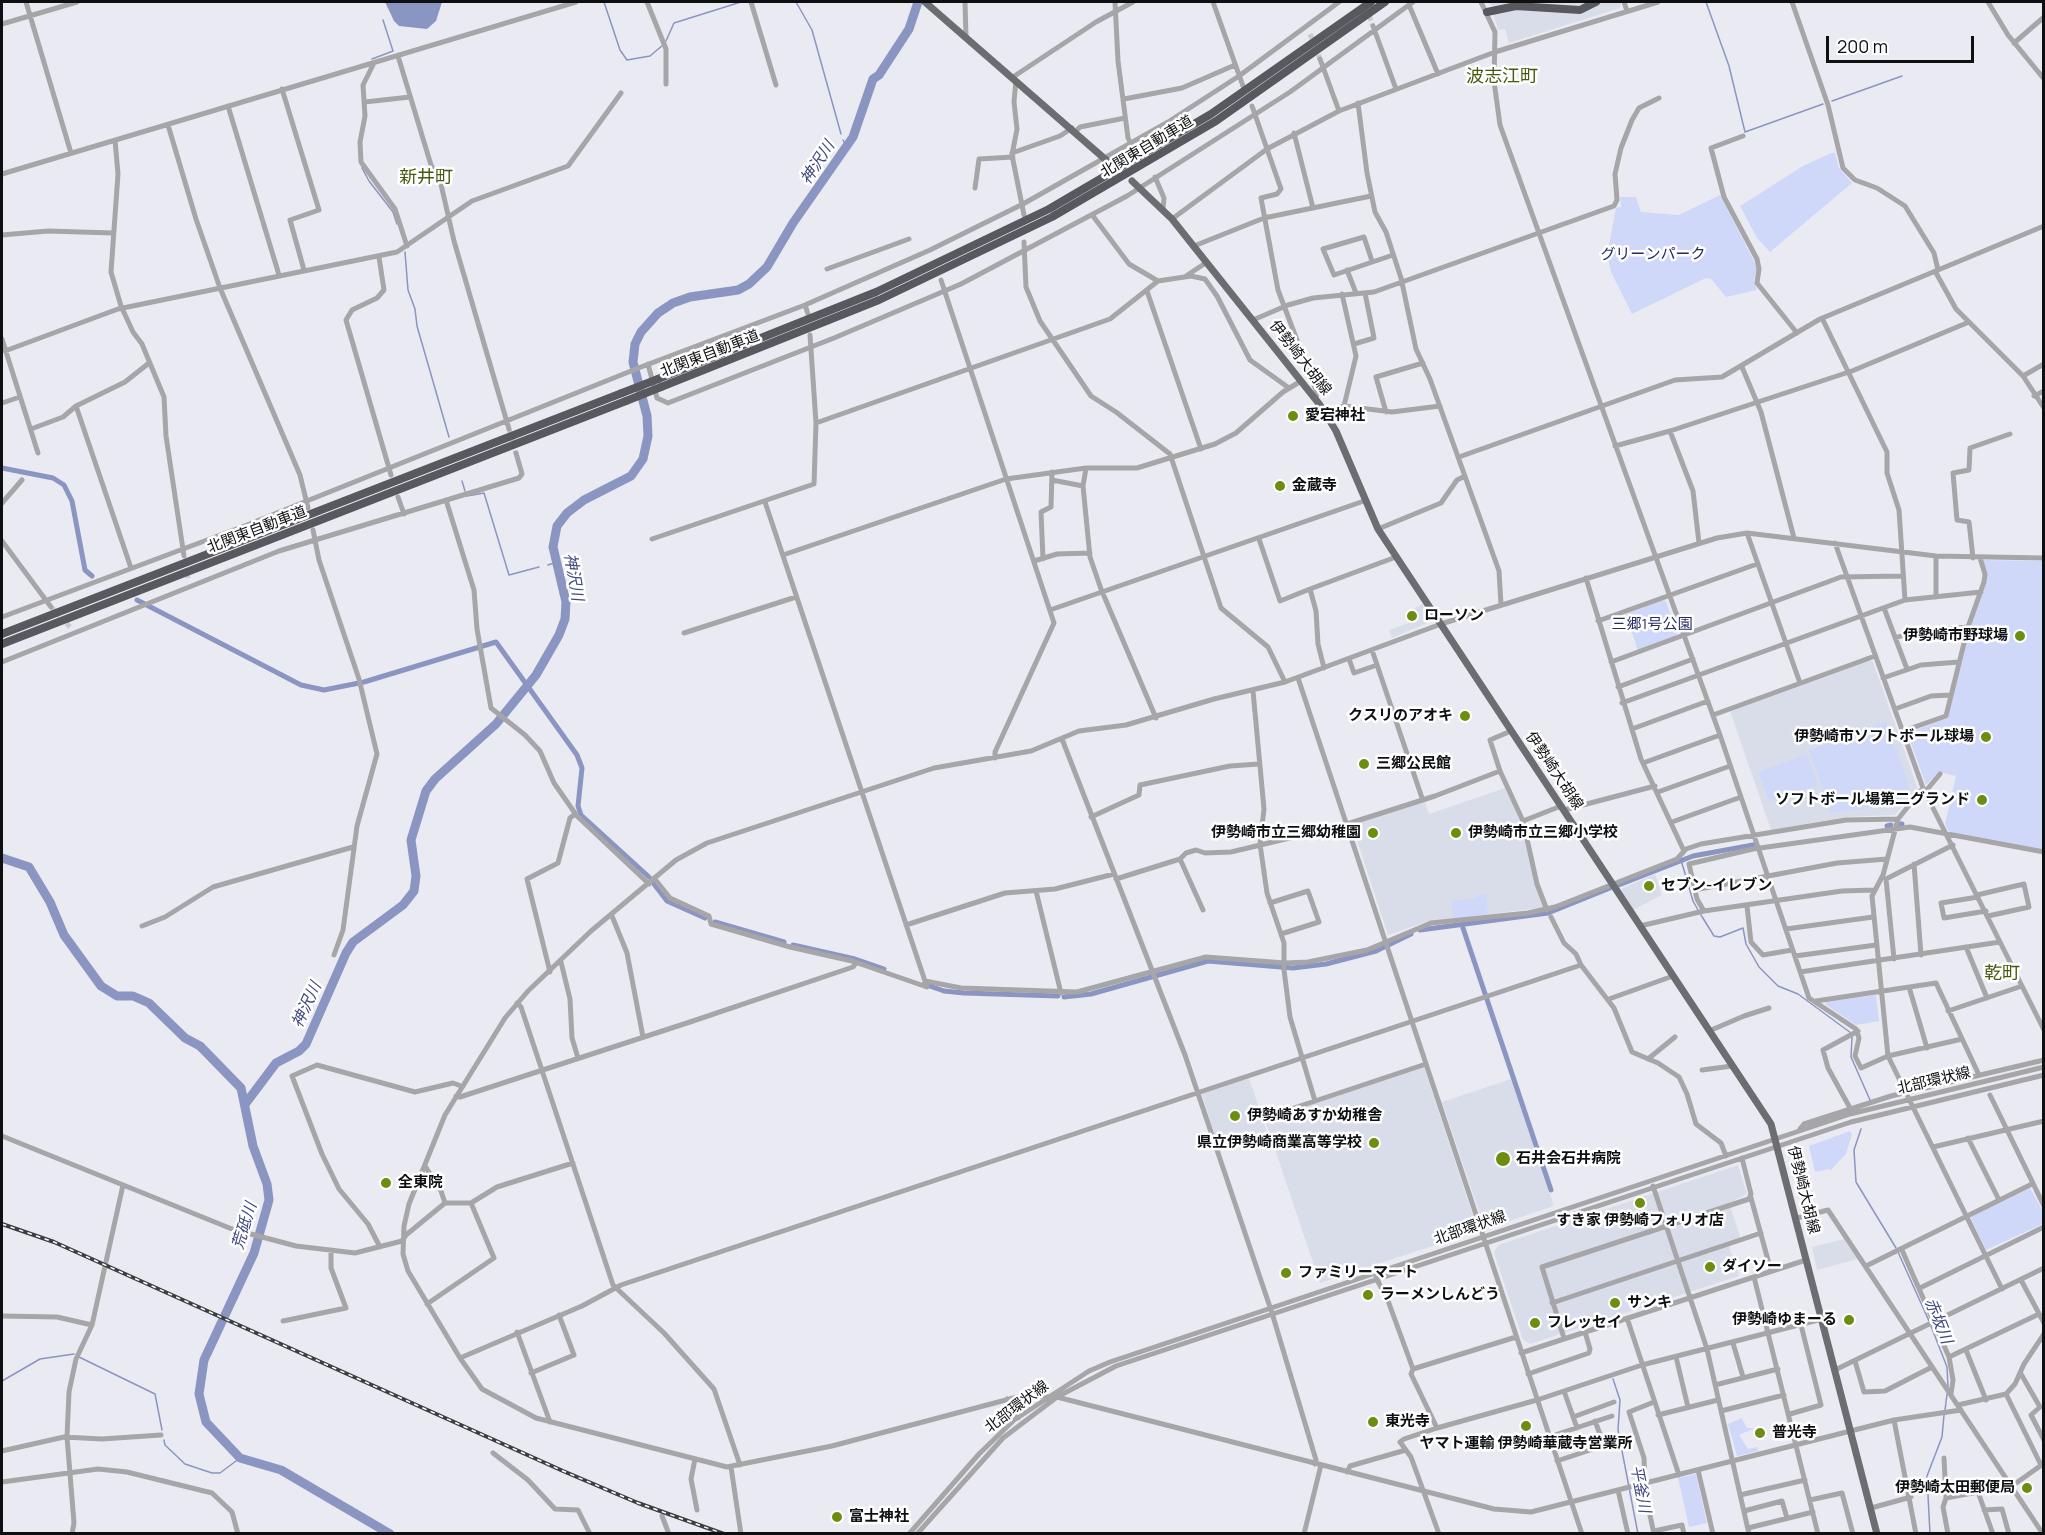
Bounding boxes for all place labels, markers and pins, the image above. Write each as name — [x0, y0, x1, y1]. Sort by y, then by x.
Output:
place label: 愛宕神社 — [1305, 407, 1365, 425]
marker: 愛宕神社 — [1286, 409, 1300, 423]
place label: 金蔵寺 — [1292, 477, 1337, 495]
marker: 金蔵寺 — [1273, 479, 1287, 493]
place label: ローソン — [1424, 607, 1484, 625]
marker: ローソン — [1405, 609, 1419, 623]
place label: 伊勢崎市野球場 — [1903, 627, 2008, 645]
marker: 伊勢崎市野球場 — [2013, 629, 2027, 643]
place label: クスリのアオキ — [1348, 707, 1453, 725]
marker: クスリのアオキ — [1458, 709, 1472, 723]
place label: 伊勢崎市ソフトボール球場 — [1794, 728, 1974, 746]
marker: 伊勢崎市ソフトボール球場 — [1979, 730, 1993, 744]
place label: 三郷公民館 — [1376, 755, 1451, 773]
marker: 三郷公民館 — [1357, 757, 1371, 771]
place label: ソフトボール場第二グランド — [1775, 791, 1970, 809]
marker: ソフトボール場第二グランド — [1975, 793, 1989, 807]
place label: 伊勢崎市立三郷幼稚園 — [1211, 824, 1361, 842]
place label: 伊勢崎市立三郷小学校 — [1468, 824, 1618, 842]
marker: 伊勢崎市立三郷幼稚園 — [1366, 826, 1380, 840]
marker: 伊勢崎市立三郷小学校 — [1449, 826, 1463, 840]
place label: セブン-イレブン — [1661, 877, 1772, 895]
marker: セブン-イレブン — [1642, 879, 1656, 893]
place label: 伊勢崎あすか幼稚舎 — [1247, 1107, 1382, 1125]
marker: 伊勢崎あすか幼稚舎 — [1228, 1109, 1242, 1123]
place label: 県立伊勢崎商業高等学校 — [1197, 1134, 1362, 1152]
marker: 県立伊勢崎商業高等学校 — [1367, 1136, 1381, 1150]
marker: 石井会石井病院 — [1494, 1150, 1512, 1168]
place label: 石井会石井病院 — [1516, 1150, 1621, 1168]
place label: 全東院 — [398, 1174, 443, 1192]
marker: 全東院 — [379, 1176, 393, 1190]
marker: すき家 伊勢崎フォリオ店 — [1633, 1196, 1647, 1210]
place label: すき家 伊勢崎フォリオ店 — [1556, 1212, 1724, 1230]
place label: ダイソー — [1722, 1258, 1782, 1276]
marker: ダイソー — [1703, 1260, 1717, 1274]
place label: ファミリーマート — [1298, 1264, 1418, 1282]
marker: ファミリーマート — [1279, 1266, 1293, 1280]
place label: ラーメンしんどう — [1380, 1286, 1500, 1304]
marker: ラーメンしんどう — [1361, 1288, 1375, 1302]
place label: サンキ — [1627, 1294, 1672, 1312]
marker: サンキ — [1608, 1296, 1622, 1310]
place label: 伊勢崎ゆまーる — [1732, 1311, 1837, 1329]
marker: 伊勢崎ゆまーる — [1842, 1313, 1856, 1327]
place label: フレッセイ — [1547, 1314, 1622, 1332]
marker: フレッセイ — [1528, 1316, 1542, 1330]
place label: 東光寺 — [1385, 1413, 1430, 1431]
marker: 東光寺 — [1366, 1415, 1380, 1429]
marker: ヤマト運輸 伊勢崎華蔵寺営業所 — [1519, 1419, 1533, 1433]
place label: 普光寺 — [1772, 1424, 1817, 1442]
marker: 普光寺 — [1753, 1426, 1767, 1440]
place label: ヤマト運輸 伊勢崎華蔵寺営業所 — [1420, 1435, 1632, 1453]
place label: 伊勢崎太田郵便局 — [1895, 1479, 2015, 1497]
marker: 伊勢崎太田郵便局 — [2020, 1481, 2034, 1495]
place label: 富士神社 — [849, 1508, 909, 1526]
marker: 富士神社 — [830, 1510, 844, 1524]

